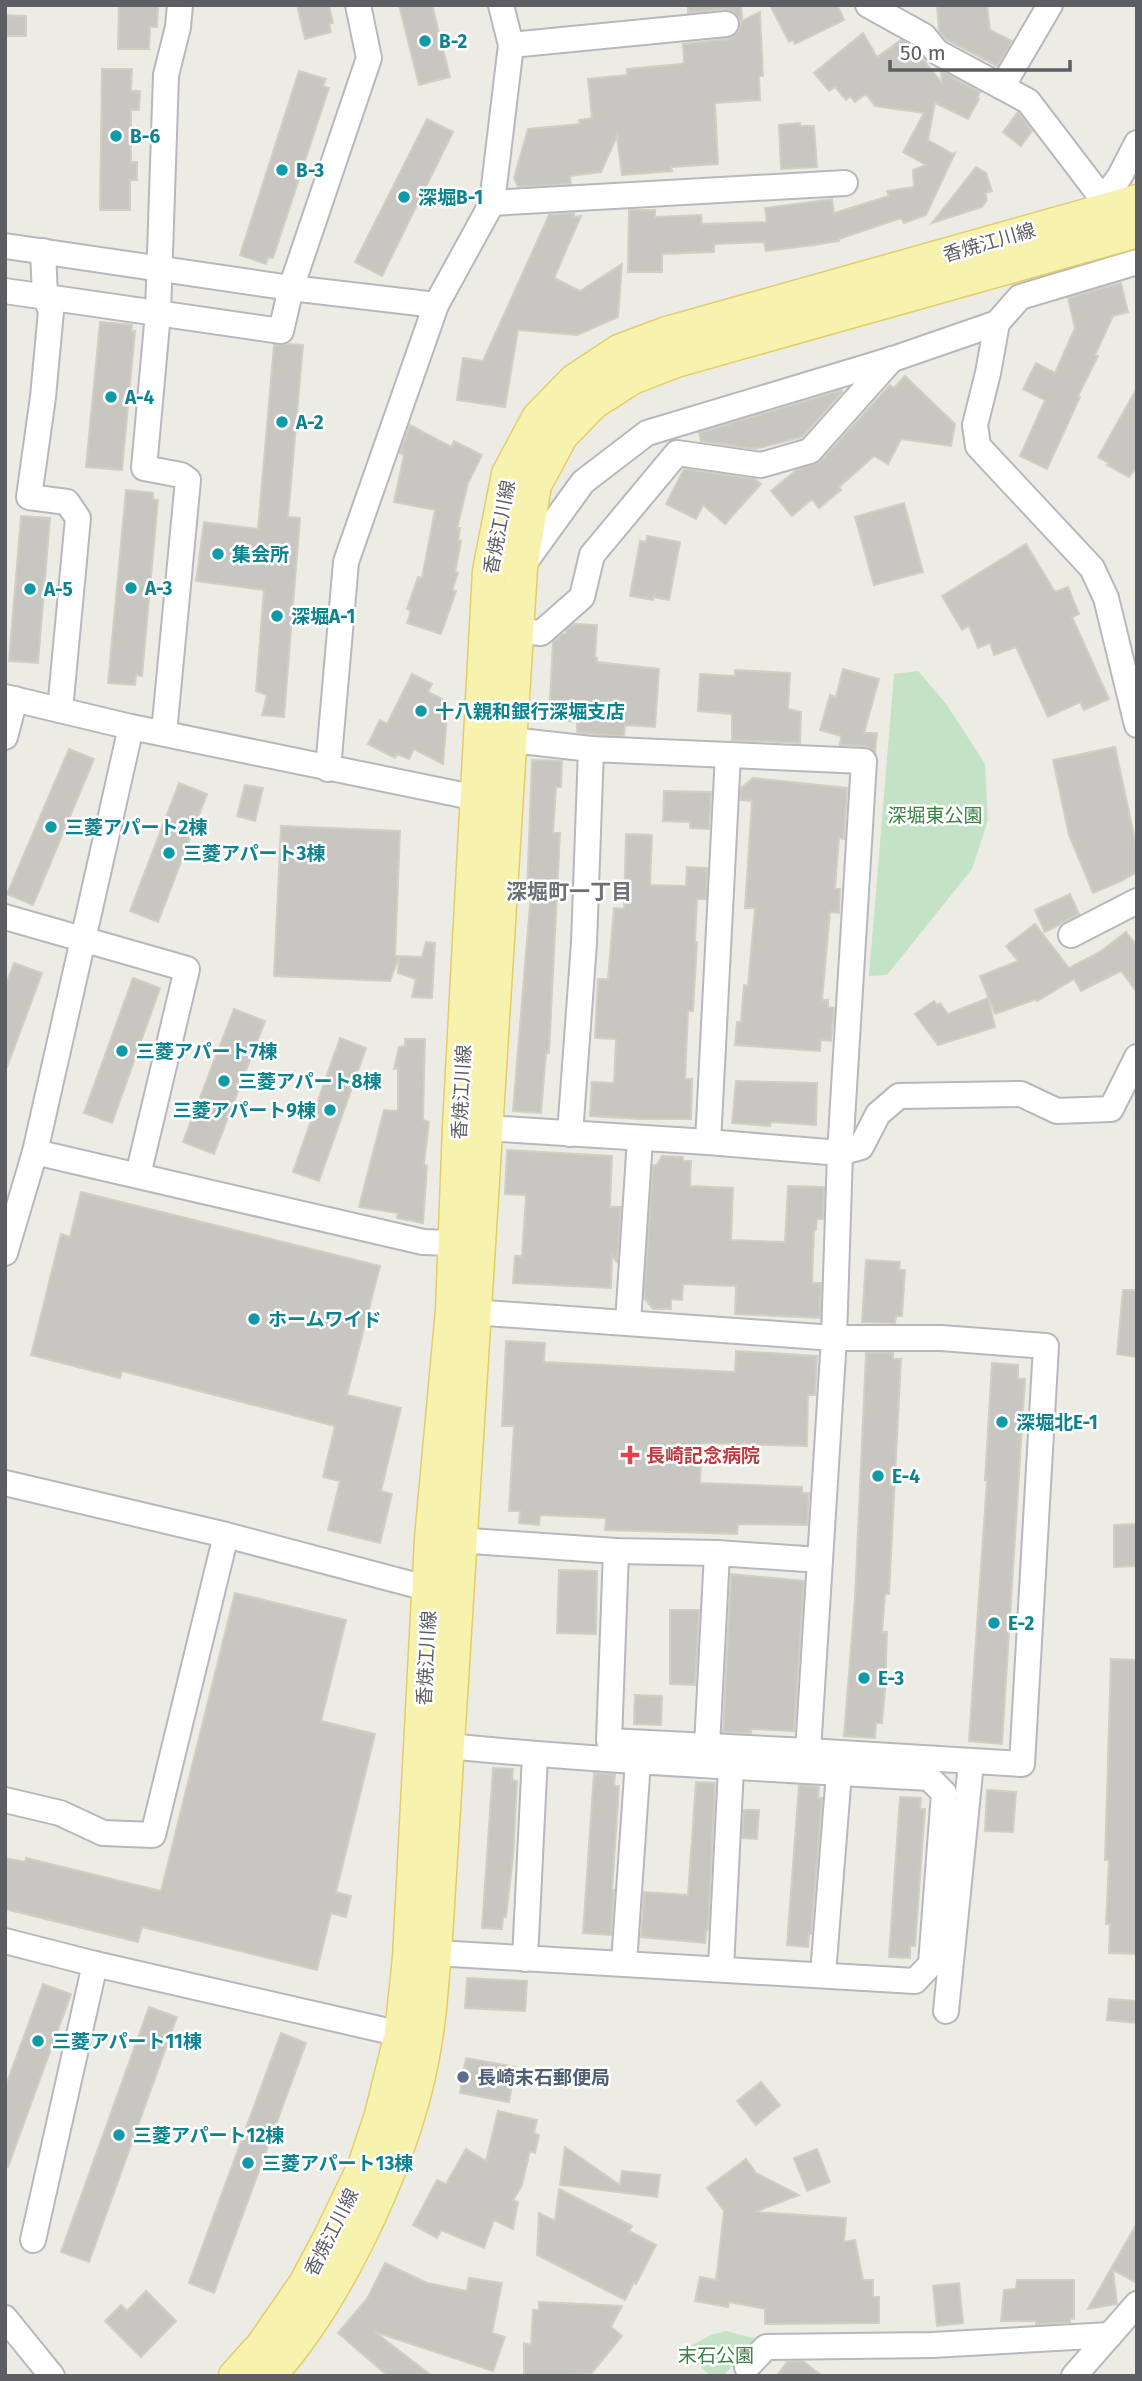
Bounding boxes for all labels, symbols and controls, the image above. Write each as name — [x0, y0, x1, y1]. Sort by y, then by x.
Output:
scale bar — [890, 28, 1070, 72]
place label: B-2 — [439, 30, 468, 53]
marker: B-2 — [417, 33, 433, 49]
text: 50 m — [900, 40, 946, 66]
place label: B-6 — [130, 125, 160, 148]
marker: B-6 — [108, 128, 124, 144]
place label: B-3 — [296, 159, 324, 182]
marker: B-3 — [274, 162, 290, 178]
place label: 深堀B-1 — [418, 186, 483, 209]
marker: 深堀B-1 — [396, 189, 412, 205]
street label: 香焼江川線 — [940, 218, 1038, 267]
place label: A-4 — [124, 386, 155, 409]
marker: A-4 — [103, 389, 119, 405]
place label: A-2 — [295, 411, 324, 434]
marker: A-2 — [274, 414, 290, 430]
street label: 香焼江川線 — [479, 478, 520, 576]
place label: 集会所 — [232, 543, 289, 566]
marker: 集会所 — [210, 546, 226, 562]
place label: A-3 — [144, 577, 173, 600]
place label: A-5 — [43, 578, 73, 601]
marker: A-3 — [123, 580, 139, 596]
marker: A-5 — [22, 581, 38, 597]
place label: 深堀A-1 — [291, 605, 355, 628]
marker: 深堀A-1 — [269, 608, 285, 624]
place label: 十八親和銀行深堀支店 — [435, 700, 625, 723]
marker: 十八親和銀行深堀支店 — [413, 703, 429, 719]
park label: 深堀東公園 — [887, 804, 983, 827]
place label: 三菱アパート2棟 — [65, 816, 207, 839]
marker: 三菱アパート2棟 — [43, 819, 59, 835]
place label: 三菱アパート3棟 — [183, 842, 326, 865]
marker: 三菱アパート3棟 — [161, 845, 177, 861]
district label: 深堀町一丁目 — [506, 879, 632, 905]
place label: 三菱アパート7棟 — [136, 1040, 278, 1063]
marker: 三菱アパート7棟 — [114, 1043, 130, 1059]
street label: 香焼江川線 — [448, 1044, 475, 1140]
place label: 三菱アパート8棟 — [238, 1070, 382, 1093]
marker: 三菱アパート8棟 — [216, 1073, 232, 1089]
place label: 三菱アパート9棟 — [173, 1099, 316, 1122]
marker: 三菱アパート9棟 — [322, 1102, 338, 1118]
place label: ホームワイド — [268, 1308, 381, 1331]
marker: ホームワイド — [246, 1311, 262, 1327]
place label: 深堀北E-1 — [1016, 1411, 1098, 1434]
marker: 深堀北E-1 — [994, 1414, 1010, 1430]
place label: 長崎記念病院 — [646, 1444, 760, 1467]
marker: 長崎記念病院 — [620, 1445, 640, 1465]
place label: E-4 — [892, 1465, 920, 1488]
marker: E-4 — [870, 1468, 886, 1484]
street label: 香焼江川線 — [413, 1610, 440, 1706]
place label: E-2 — [1008, 1612, 1034, 1635]
marker: E-2 — [986, 1615, 1002, 1631]
place label: E-3 — [878, 1667, 904, 1690]
marker: E-3 — [856, 1670, 872, 1686]
place label: 三菱アパート11棟 — [52, 2030, 202, 2053]
marker: 三菱アパート11棟 — [30, 2033, 46, 2049]
place label: 長崎末石郵便局 — [477, 2066, 610, 2089]
marker: 長崎末石郵便局 — [455, 2069, 471, 2085]
place label: 三菱アパート12棟 — [133, 2124, 284, 2147]
marker: 三菱アパート12棟 — [111, 2127, 127, 2143]
place label: 三菱アパート13棟 — [262, 2152, 413, 2175]
marker: 三菱アパート13棟 — [240, 2155, 256, 2171]
street label: 香焼江川線 — [300, 2185, 363, 2280]
park label: 末石公園 — [678, 2344, 754, 2367]

